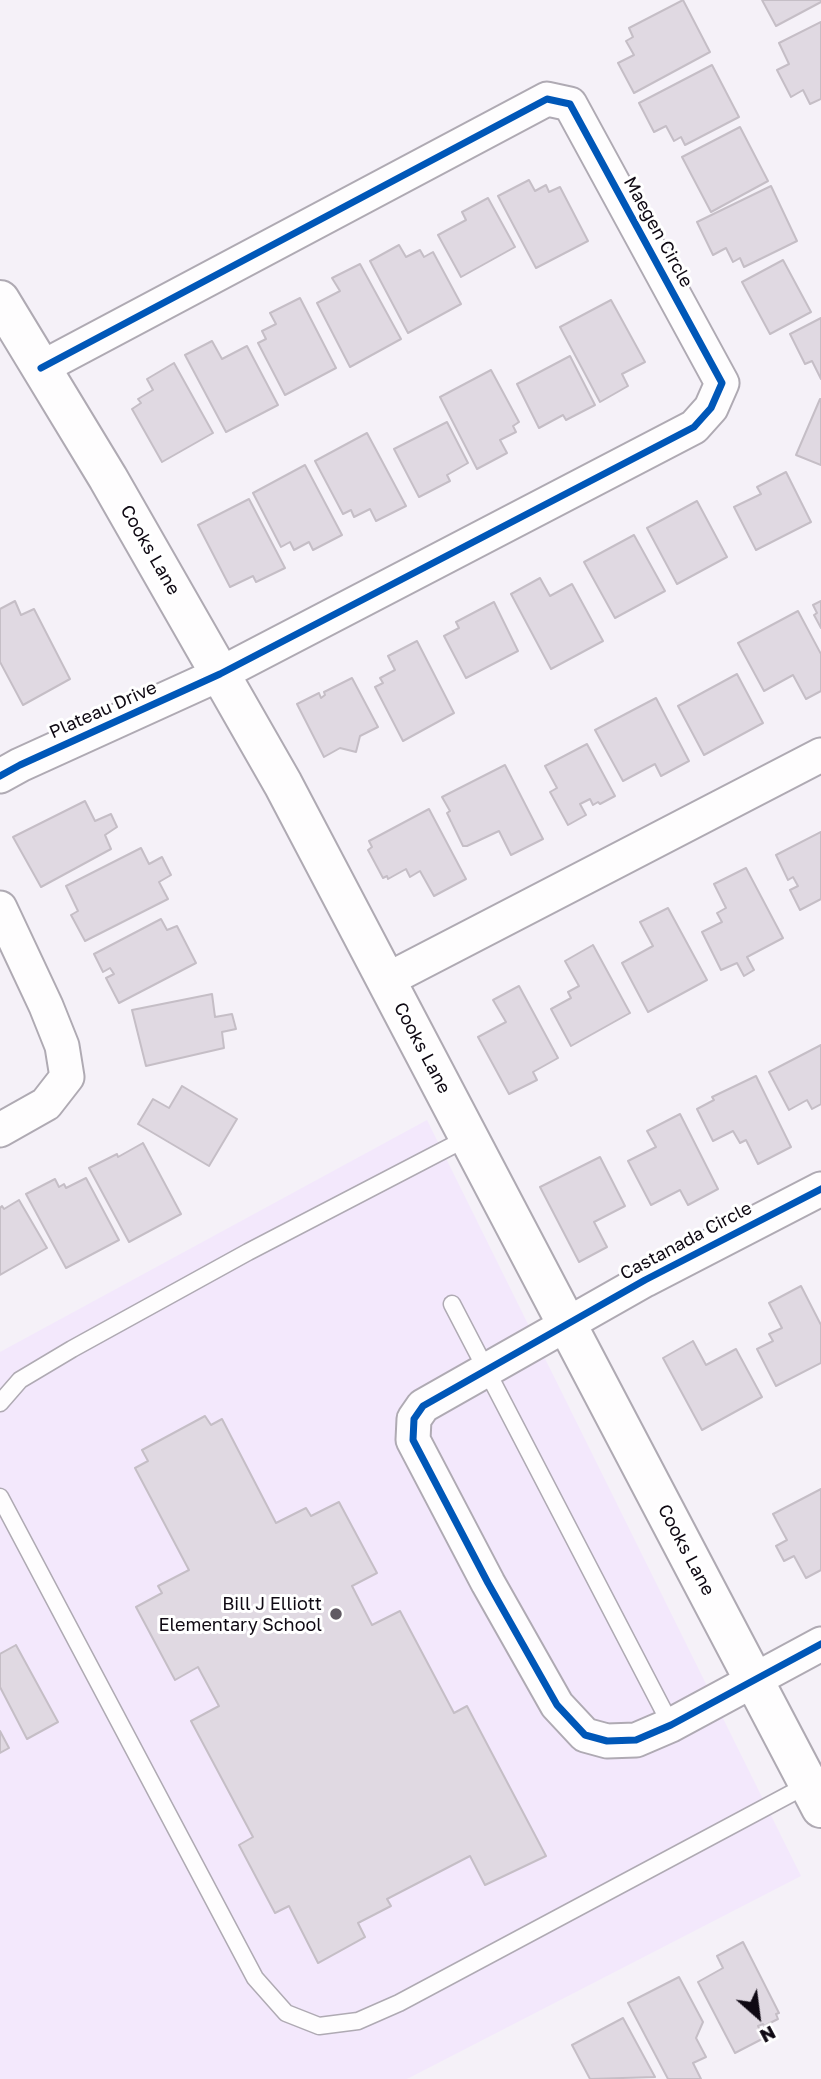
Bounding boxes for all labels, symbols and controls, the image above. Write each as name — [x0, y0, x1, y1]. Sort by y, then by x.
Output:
street label: Maegen Circle — [619, 173, 697, 291]
street label: Cooks Lane — [116, 501, 184, 599]
street label: Plateau Drive — [46, 677, 160, 743]
street label: Cooks Lane — [389, 999, 455, 1097]
street label: Castanada Circle — [616, 1197, 756, 1285]
street label: Cooks Lane — [653, 1501, 719, 1599]
place label: Bill J Elliott Elementary School — [158, 1593, 322, 1636]
marker: Bill J Elliott Elementary School — [328, 1606, 344, 1622]
north arrow — [723, 1981, 793, 2051]
text: N — [756, 2021, 780, 2049]

